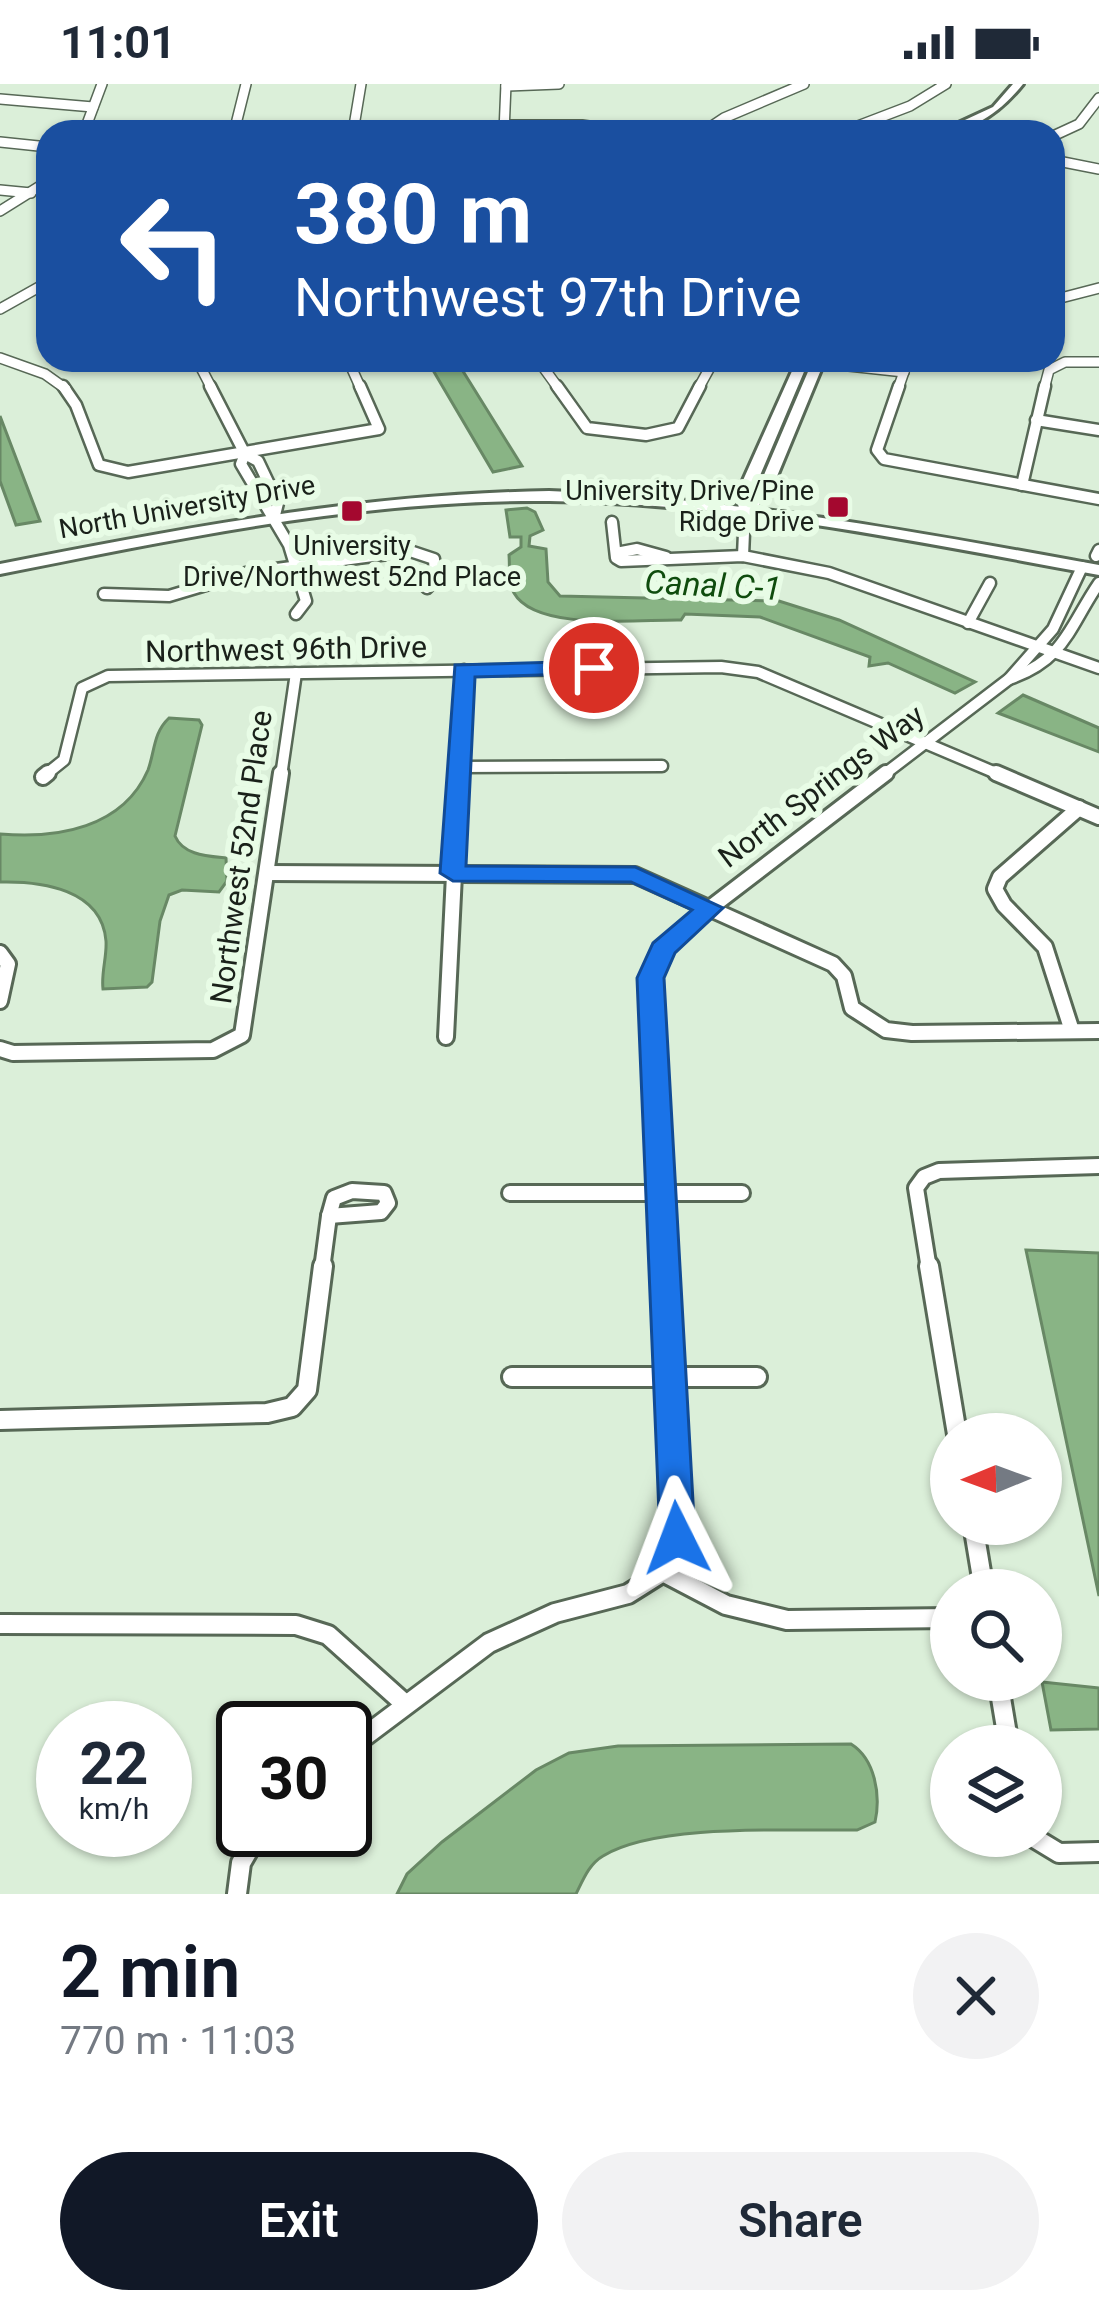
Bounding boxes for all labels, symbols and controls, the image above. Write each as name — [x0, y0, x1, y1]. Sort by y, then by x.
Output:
text: 11:01 — [60, 16, 176, 69]
text: 380 m — [294, 165, 532, 264]
icon: left — [96, 168, 252, 324]
text: Northwest 97th Drive — [294, 266, 801, 329]
street label: North University Drive — [56, 469, 318, 545]
place label: University Drive/Pine Ridge Drive — [565, 475, 814, 538]
marker: University Drive/Pine Ridge Drive — [825, 494, 851, 520]
marker: University Drive/Northwest 52nd Place — [339, 498, 365, 524]
place label: University Drive/Northwest 52nd Place — [183, 530, 521, 593]
water label: Canal C-1 — [644, 562, 782, 608]
pin — [543, 617, 645, 719]
street label: Northwest 96th Drive — [145, 629, 427, 669]
icon: arrive — [561, 635, 627, 701]
street label: North Springs Way — [711, 697, 931, 875]
street label: Northwest 52nd Place — [203, 708, 279, 1006]
north arrow — [930, 1413, 1062, 1545]
map controls — [930, 1413, 1062, 1857]
position arrow — [614, 1475, 740, 1601]
button: search — [930, 1569, 1062, 1701]
speed limit sign: 30 — [216, 1701, 372, 1857]
button: layers — [930, 1725, 1062, 1857]
text: 22 — [80, 1728, 148, 1799]
text: km/h — [79, 1791, 149, 1826]
text: 2 min — [60, 1930, 241, 2015]
button: close — [913, 1933, 1039, 2059]
text: 770 m · 11:03 — [60, 2018, 296, 2064]
button: Exit — [60, 2152, 538, 2290]
button: Share — [562, 2152, 1039, 2290]

